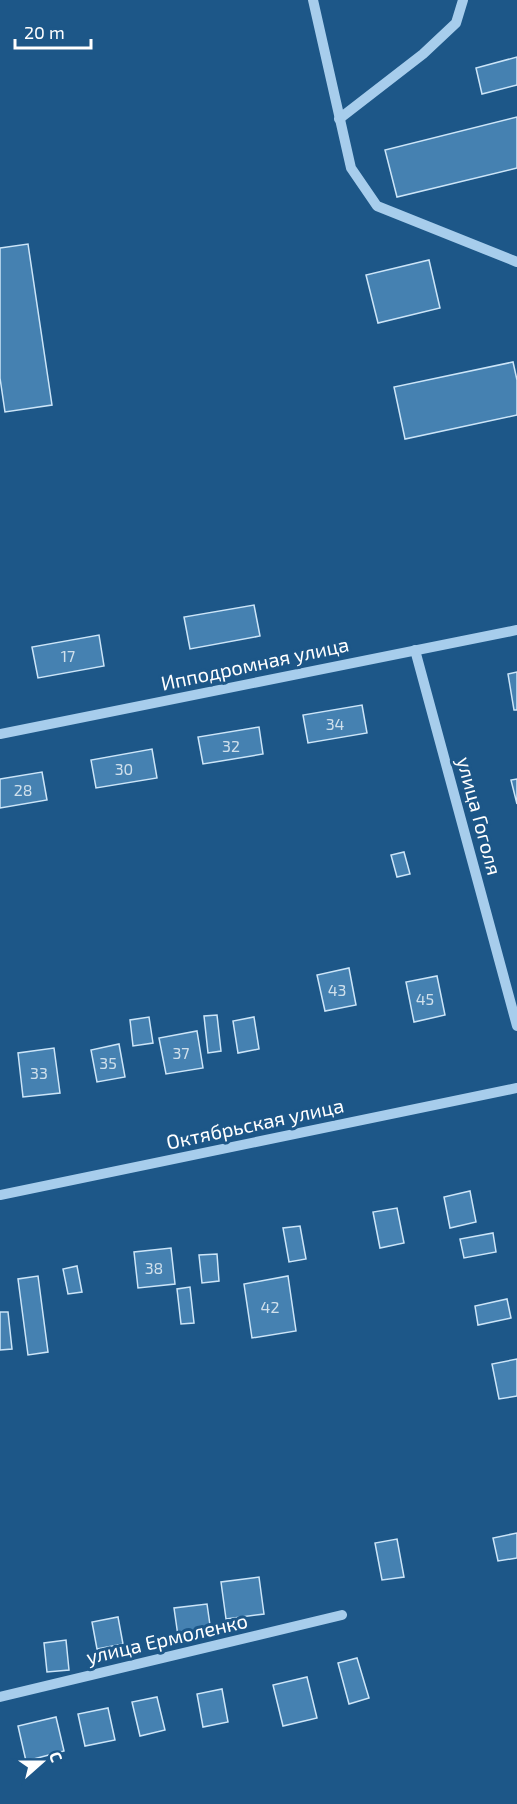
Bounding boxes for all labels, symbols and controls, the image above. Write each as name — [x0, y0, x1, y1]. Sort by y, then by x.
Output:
scale bar — [15, 12, 92, 50]
text: 20 m — [24, 21, 65, 43]
street label: Ипподромная улица — [159, 631, 351, 696]
house number: 17 — [61, 646, 75, 665]
house number: 34 — [326, 714, 345, 733]
house number: 32 — [222, 736, 240, 755]
street label: улица Гоголя — [452, 754, 507, 878]
house number: 30 — [115, 759, 133, 778]
house number: 28 — [14, 780, 32, 799]
house number: 43 — [328, 980, 346, 999]
house number: 45 — [416, 989, 434, 1008]
house number: 37 — [172, 1043, 190, 1062]
house number: 35 — [99, 1053, 117, 1072]
house number: 33 — [30, 1063, 48, 1082]
street label: Октябрьская улица — [164, 1092, 346, 1155]
house number: 38 — [145, 1258, 163, 1277]
house number: 42 — [261, 1297, 279, 1316]
street label: улица Ермоленко — [84, 1608, 250, 1669]
north arrow — [12, 1732, 72, 1792]
text: С — [46, 1749, 67, 1764]

